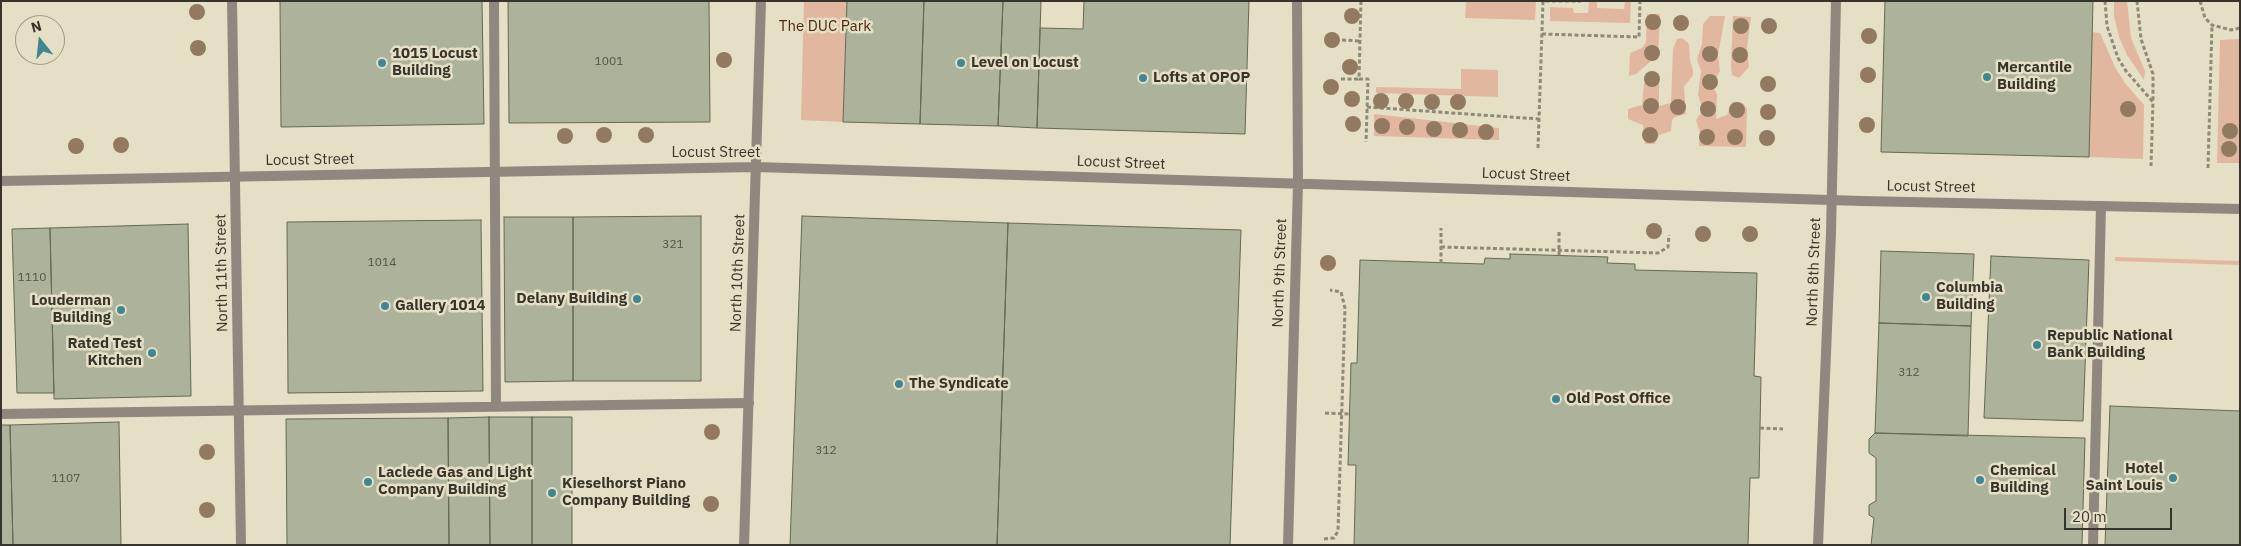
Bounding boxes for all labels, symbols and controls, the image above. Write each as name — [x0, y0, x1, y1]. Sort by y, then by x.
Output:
north arrow — [15, 15, 65, 65]
text: N — [29, 16, 43, 37]
park label: The DUC Park — [779, 18, 871, 36]
place label: 1015 Locust Building — [392, 45, 478, 80]
place label: Level on Locust — [971, 54, 1079, 72]
house number: 1001 — [595, 55, 623, 69]
marker: 1015 Locust Building — [376, 57, 388, 69]
marker: Level on Locust — [955, 57, 967, 69]
place label: Mercantile Building — [1997, 59, 2072, 94]
place label: Lofts at OPOP — [1153, 69, 1250, 87]
marker: Mercantile Building — [1981, 71, 1993, 83]
marker: Lofts at OPOP — [1137, 72, 1149, 84]
street label: Locust Street — [672, 144, 760, 162]
street label: Locust Street — [265, 150, 355, 170]
street label: Locust Street — [1076, 152, 1166, 174]
street label: Locust Street — [1481, 164, 1571, 186]
street label: Locust Street — [1886, 177, 1976, 197]
street label: North 11th Street — [212, 214, 232, 332]
street label: North 10th Street — [727, 214, 749, 332]
street label: North 8th Street — [1803, 217, 1825, 327]
street label: North 9th Street — [1269, 218, 1291, 328]
house number: 321 — [662, 238, 684, 252]
house number: 1014 — [368, 256, 396, 270]
house number: 1110 — [18, 271, 46, 285]
place label: Columbia Building — [1936, 279, 2003, 314]
place label: Delany Building — [516, 290, 627, 308]
marker: Columbia Building — [1920, 291, 1932, 303]
place label: Louderman Building — [31, 292, 111, 327]
marker: Delany Building — [631, 293, 643, 305]
place label: Gallery 1014 — [395, 297, 485, 315]
marker: Gallery 1014 — [379, 300, 391, 312]
marker: Louderman Building — [115, 304, 127, 316]
place label: Republic National Bank Building — [2047, 327, 2172, 362]
place label: Rated Test Kitchen — [67, 335, 142, 370]
marker: Republic National Bank Building — [2031, 339, 2043, 351]
marker: Rated Test Kitchen — [146, 347, 158, 359]
house number: 312 — [1898, 366, 1920, 380]
place label: The Syndicate — [909, 375, 1009, 393]
marker: The Syndicate — [893, 378, 905, 390]
place label: Old Post Office — [1566, 390, 1671, 408]
marker: Old Post Office — [1550, 393, 1562, 405]
house number: 312 — [815, 444, 837, 458]
place label: Hotel Saint Louis — [2086, 460, 2163, 495]
place label: Chemical Building — [1990, 462, 2056, 497]
place label: Laclede Gas and Light Company Building — [378, 464, 532, 499]
house number: 1107 — [52, 472, 80, 486]
marker: Hotel Saint Louis — [2167, 472, 2179, 484]
marker: Chemical Building — [1974, 474, 1986, 486]
place label: Kieselhorst Piano Company Building — [562, 475, 690, 510]
marker: Laclede Gas and Light Company Building — [362, 476, 374, 488]
marker: Kieselhorst Piano Company Building — [546, 487, 558, 499]
scale bar — [2066, 498, 2174, 530]
text: 20 m — [2072, 507, 2107, 526]

